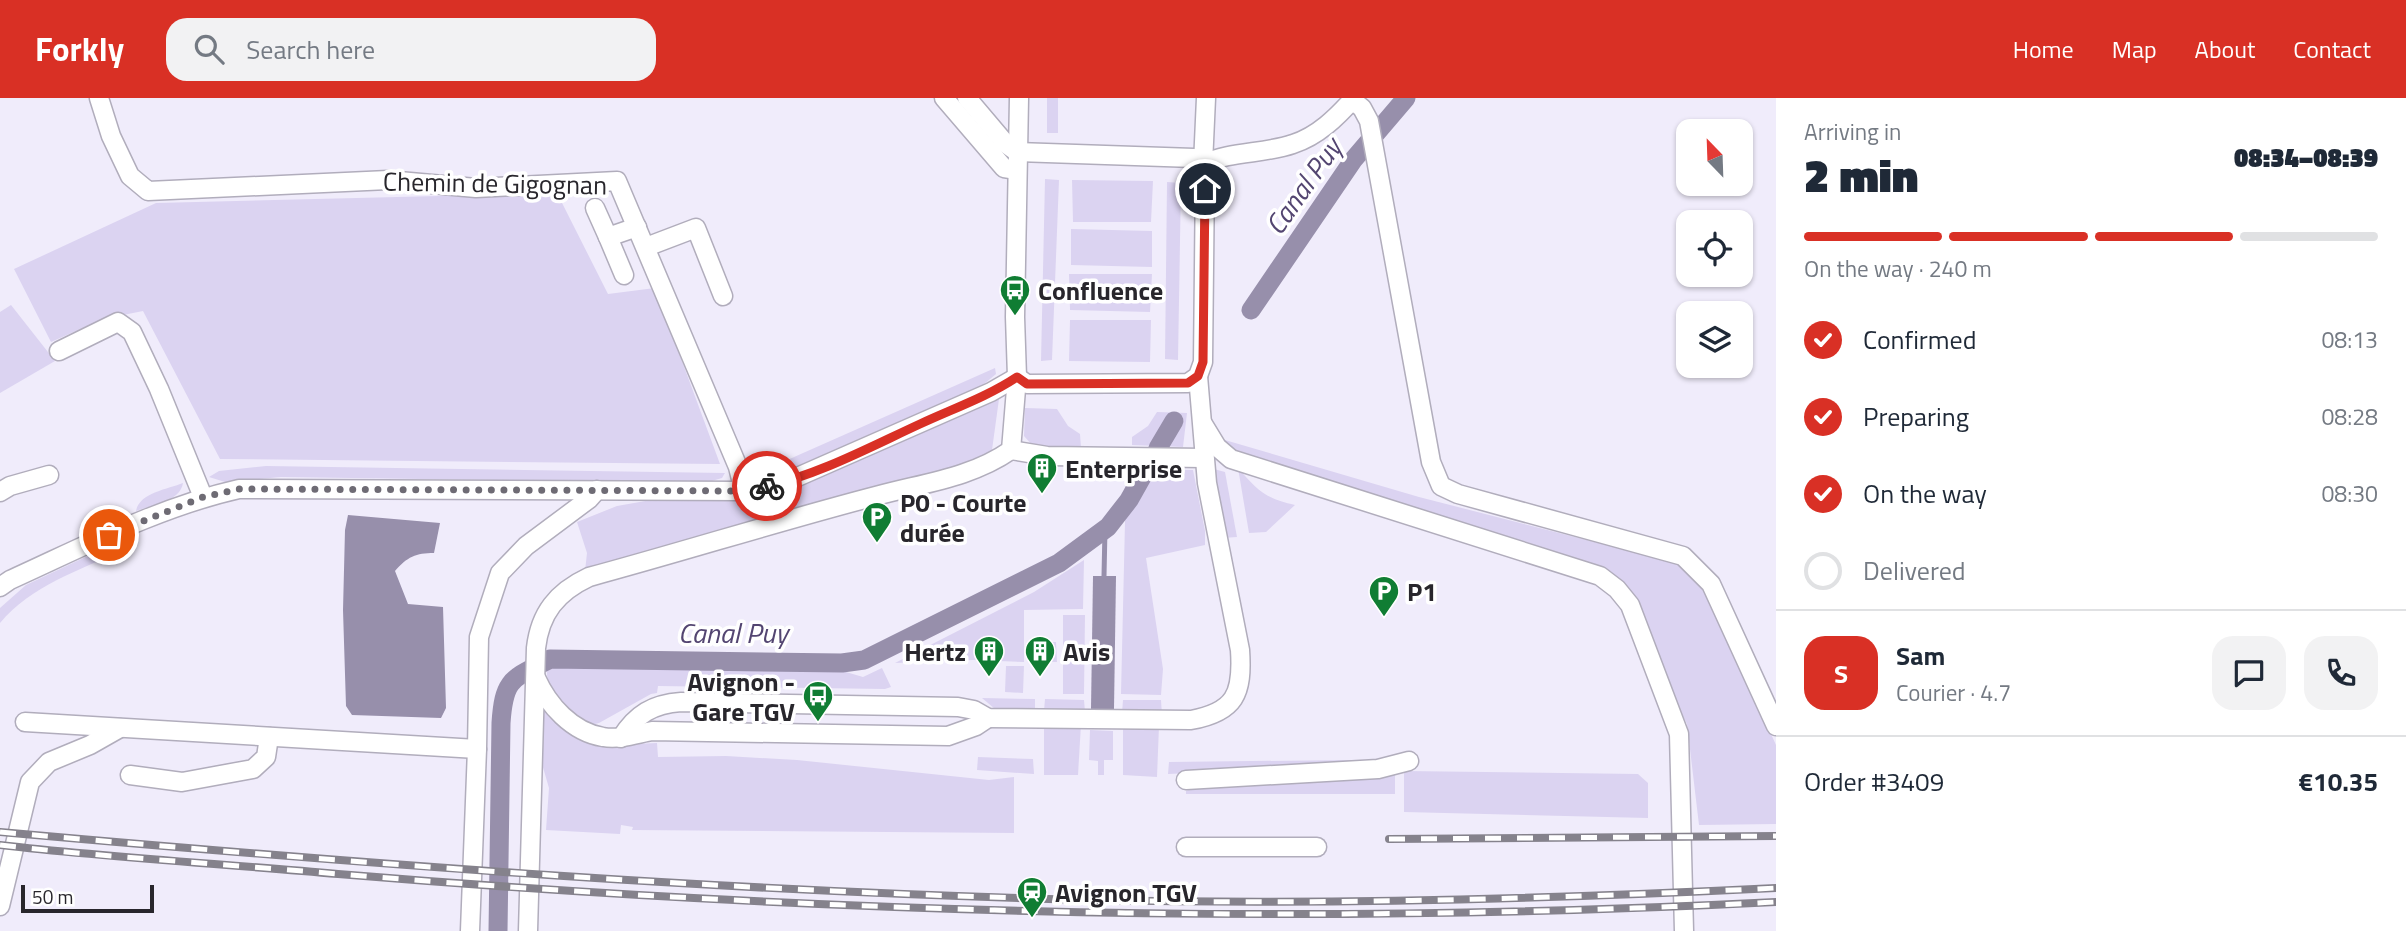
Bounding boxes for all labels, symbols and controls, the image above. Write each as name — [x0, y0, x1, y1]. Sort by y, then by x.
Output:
search box — [166, 18, 656, 81]
text: Forkly — [35, 24, 124, 74]
icon: search — [190, 30, 228, 68]
text: Search here — [246, 30, 375, 69]
text: Home — [2013, 31, 2074, 67]
text: Map — [2112, 31, 2157, 67]
text: About — [2195, 31, 2255, 67]
text: Contact — [2293, 31, 2371, 67]
text: Arriving in — [1804, 114, 1901, 149]
north arrow — [1676, 119, 1754, 196]
map controls — [1676, 119, 1753, 378]
water label: Canal Puy — [1254, 126, 1354, 243]
text: 08:34–08:39 — [2234, 138, 2378, 177]
text: 2 min — [1804, 140, 1918, 210]
pin — [1175, 159, 1235, 219]
street label: Chemin de Gigognan — [383, 162, 607, 204]
icon: home — [1186, 170, 1224, 208]
button: locate — [1676, 210, 1753, 287]
text: On the way · 240 m — [1804, 251, 1992, 286]
place label: Confluence — [1038, 271, 1163, 310]
bus stop icon: Confluence — [998, 273, 1032, 317]
button: layers — [1676, 301, 1753, 378]
text: Confirmed — [1863, 320, 1977, 359]
icon: check — [1804, 321, 1842, 359]
text: 08:13 — [2321, 322, 2378, 357]
text: Preparing — [1863, 397, 1969, 436]
icon: check — [1804, 398, 1842, 436]
text: 08:28 — [2321, 399, 2378, 434]
place label: Enterprise — [1065, 449, 1182, 488]
courier — [732, 451, 802, 521]
building icon: Enterprise — [1025, 451, 1059, 495]
icon: bike — [748, 467, 786, 505]
text: On the way — [1863, 474, 1987, 513]
icon: check — [1804, 475, 1842, 513]
text: 08:30 — [2321, 476, 2378, 511]
place label: P0 - Courte durée — [900, 483, 1026, 552]
parking icon: P0 - Courte durée — [860, 500, 894, 544]
pin — [79, 505, 139, 565]
icon: bag — [90, 516, 128, 554]
text: Delivered — [1863, 551, 1966, 590]
place label: P1 — [1407, 572, 1437, 611]
parking icon: P1 — [1367, 574, 1401, 618]
water label: Canal Puy — [678, 611, 791, 654]
place label: Hertz — [904, 632, 966, 671]
place label: Avis — [1063, 632, 1110, 671]
building icon: Hertz — [972, 634, 1006, 678]
building icon: Avis — [1023, 634, 1057, 678]
text: Sam — [1896, 636, 1945, 675]
button: chat — [2212, 636, 2286, 710]
button: phone — [2304, 636, 2378, 710]
text: S — [1834, 654, 1848, 693]
place label: Avignon - Gare TGV — [687, 662, 795, 731]
text: Courier · 4.7 — [1896, 675, 2011, 710]
bus stop icon: Avignon - Gare TGV — [801, 679, 835, 723]
text: Order #3409 — [1804, 762, 1944, 801]
text: €10.35 — [2299, 762, 2378, 801]
place label: Avignon TGV — [1055, 873, 1197, 912]
station icon: Avignon TGV — [1015, 875, 1049, 919]
scale bar — [21, 882, 154, 914]
text: 50 m — [32, 882, 73, 911]

